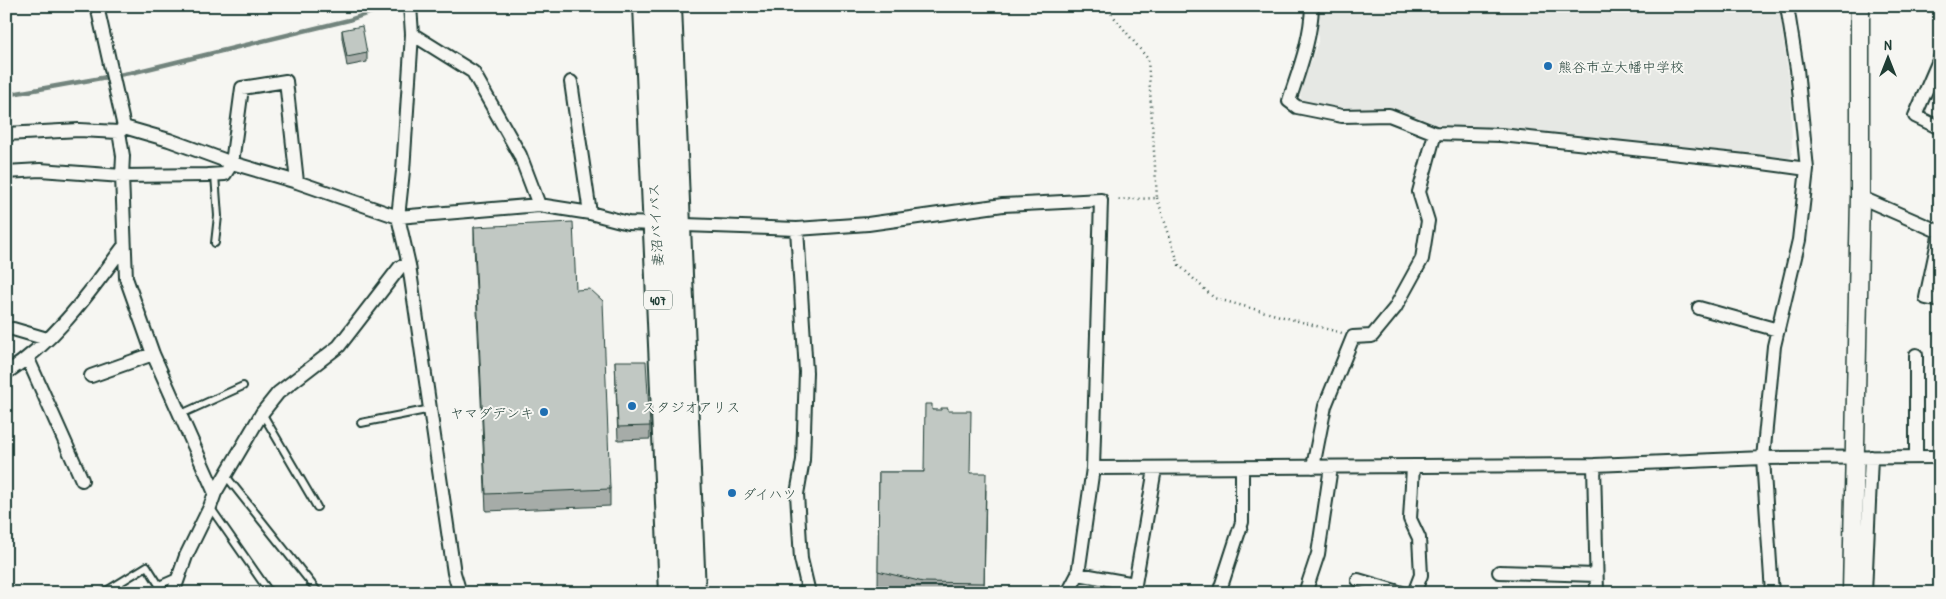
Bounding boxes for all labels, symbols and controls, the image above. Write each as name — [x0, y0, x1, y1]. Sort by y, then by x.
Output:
north arrow — [1864, 32, 1914, 82]
text: N — [1884, 35, 1892, 54]
place label: 熊谷市立大幡中学校 — [1558, 57, 1684, 76]
marker: 熊谷市立大幡中学校 — [1542, 60, 1554, 72]
street label: 妻沼バイパス — [643, 183, 667, 267]
road number: 407 — [644, 290, 672, 310]
place label: スタジオアリス — [642, 397, 740, 416]
marker: スタジオアリス — [626, 400, 638, 412]
place label: ヤマダデンキ — [450, 403, 534, 422]
marker: ヤマダデンキ — [538, 406, 550, 418]
place label: ダイハツ — [742, 484, 797, 503]
marker: ダイハツ — [726, 487, 738, 499]

